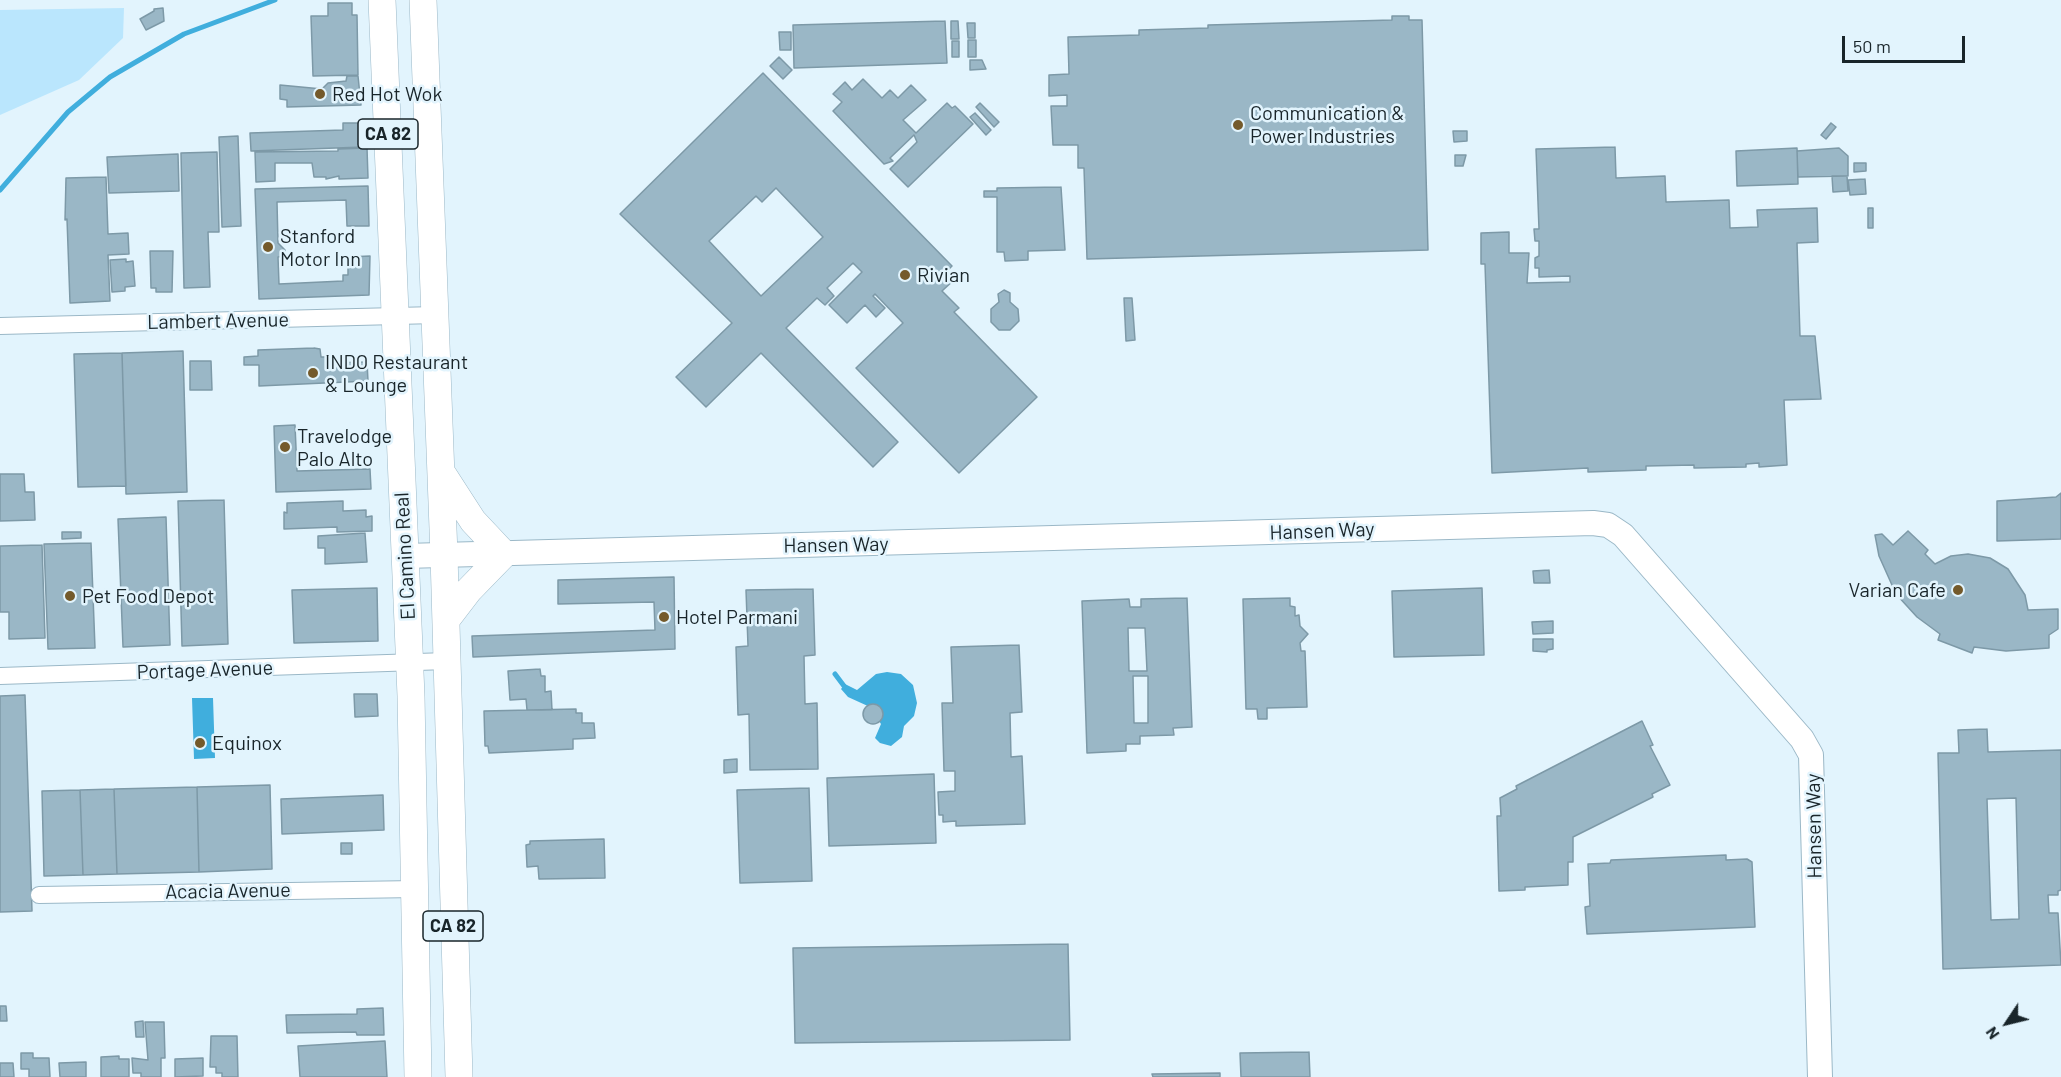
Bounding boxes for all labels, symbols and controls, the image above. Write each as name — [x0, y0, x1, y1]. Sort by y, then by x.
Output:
scale bar — [1845, 24, 1968, 62]
text: 50 m — [1853, 35, 1891, 57]
place label: Red Hot Wok — [332, 82, 442, 106]
marker: Red Hot Wok — [313, 87, 327, 101]
place label: Communication & Power Industries — [1250, 101, 1404, 148]
marker: Communication & Power Industries — [1231, 118, 1245, 132]
road number: CA 82 — [358, 119, 418, 149]
place label: Stanford Motor Inn — [280, 224, 361, 271]
marker: Stanford Motor Inn — [261, 240, 275, 254]
place label: Rivian — [917, 263, 970, 287]
marker: Rivian — [898, 268, 912, 282]
street label: Lambert Avenue — [147, 308, 289, 334]
place label: INDO Restaurant & Lounge — [325, 350, 468, 397]
marker: INDO Restaurant & Lounge — [306, 366, 320, 380]
place label: Travelodge Palo Alto — [297, 424, 392, 471]
marker: Travelodge Palo Alto — [278, 440, 292, 454]
street label: El Camino Real — [390, 492, 420, 620]
street label: Hansen Way — [1269, 517, 1375, 545]
street label: Hansen Way — [783, 532, 889, 558]
place label: Varian Cafe — [1849, 578, 1946, 602]
marker: Varian Cafe — [1951, 583, 1965, 597]
place label: Pet Food Depot — [82, 584, 215, 608]
marker: Pet Food Depot — [63, 589, 77, 603]
place label: Hotel Parmani — [676, 605, 798, 629]
marker: Hotel Parmani — [657, 610, 671, 624]
street label: Portage Avenue — [136, 656, 274, 684]
place label: Equinox — [212, 731, 282, 755]
marker: Equinox — [193, 736, 207, 750]
street label: Hansen Way — [1801, 773, 1827, 879]
street label: Acacia Avenue — [165, 878, 291, 904]
road number: CA 82 — [423, 911, 483, 941]
north arrow — [1977, 993, 2037, 1053]
text: N — [1981, 1024, 2003, 1043]

